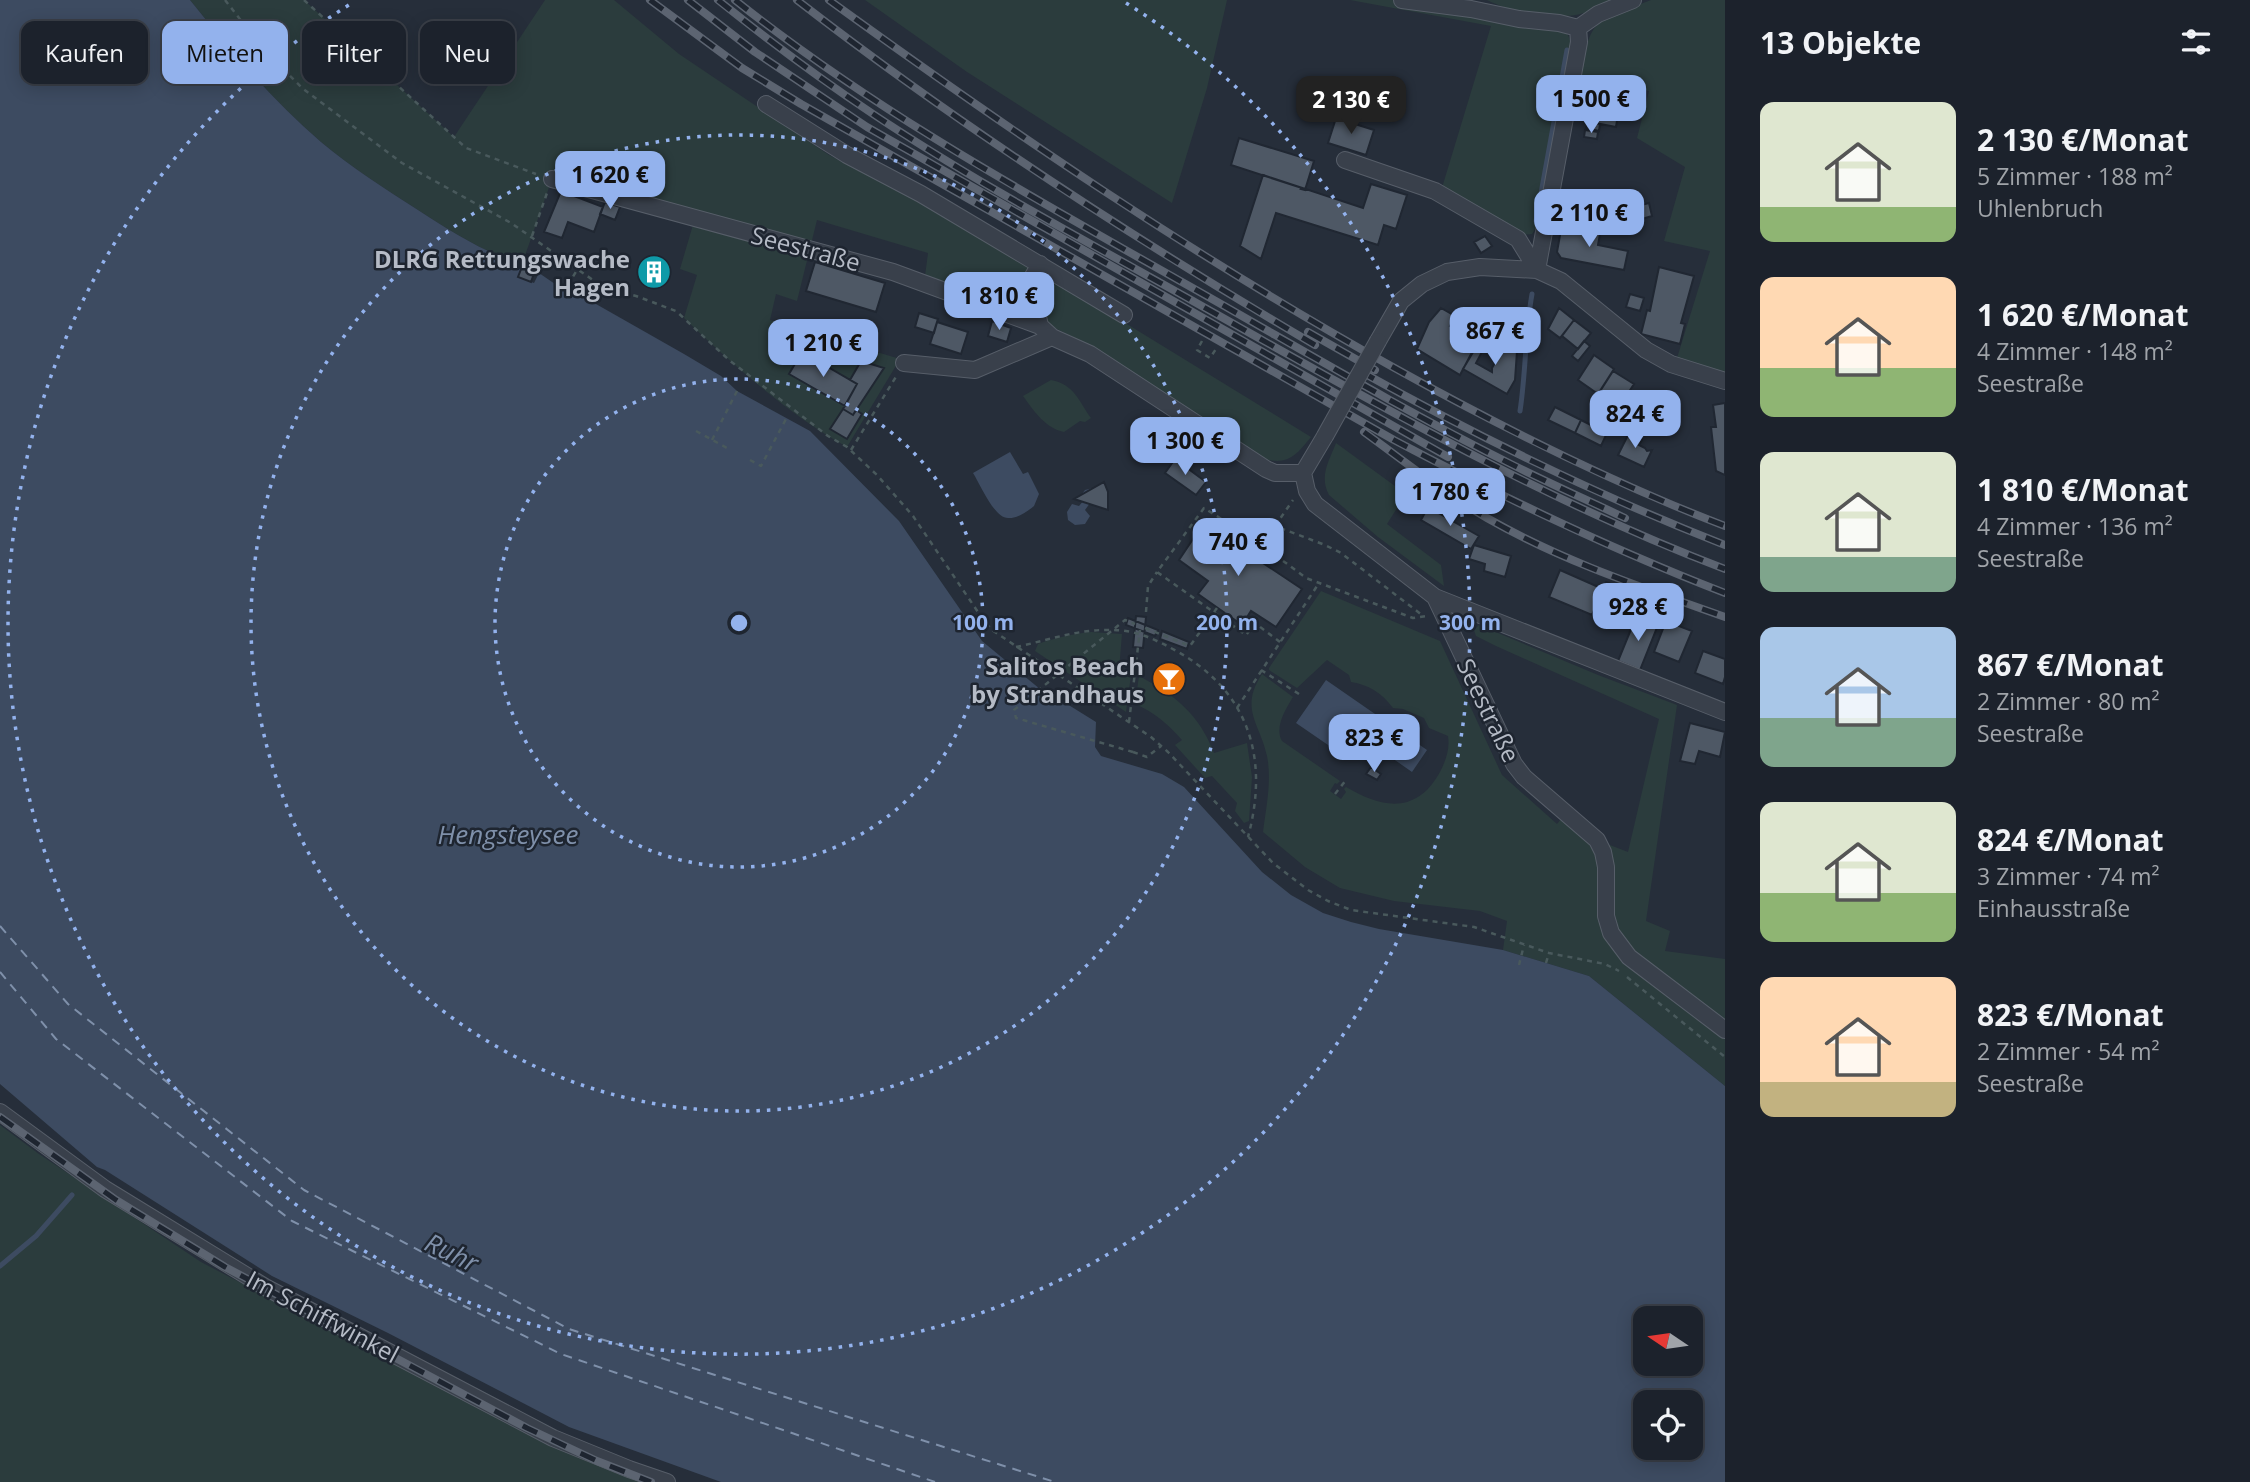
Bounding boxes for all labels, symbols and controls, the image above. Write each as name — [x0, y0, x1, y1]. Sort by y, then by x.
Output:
chip: Kaufen — [21, 21, 148, 84]
chip: Mieten — [162, 21, 288, 84]
chip: Filter — [302, 21, 406, 84]
chip: Neu — [420, 21, 515, 84]
text: 13 Objekte — [1760, 22, 1921, 63]
icon: filters — [2177, 23, 2215, 61]
pin: 2 130 € — [1286, 76, 1416, 136]
pin: 1 500 € — [1526, 76, 1656, 135]
text: 1 500 € — [1552, 82, 1630, 114]
text: 2 130 € — [1312, 83, 1390, 115]
text: 2 130 €/Monat — [1977, 119, 2188, 160]
icon: home — [1816, 130, 1900, 214]
pin: 1 620 € — [545, 152, 675, 211]
text: 1 620 € — [571, 158, 649, 190]
text: 5 Zimmer · 188 m² — [1977, 160, 2173, 192]
pin: 2 110 € — [1524, 190, 1654, 249]
text: Uhlenbruch — [1977, 192, 2103, 224]
text: 2 110 € — [1550, 196, 1628, 228]
street label: Seestraße — [748, 218, 864, 278]
place label: DLRG Rettungswache Hagen — [374, 242, 630, 303]
building icon: DLRG Rettungswache Hagen — [635, 253, 673, 291]
pin: 1 810 € — [934, 272, 1064, 332]
text: 1 810 € — [960, 279, 1038, 311]
text: 1 620 €/Monat — [1977, 294, 2188, 335]
icon: home — [1816, 305, 1900, 389]
pin: 867 € — [1446, 308, 1544, 367]
text: 867 € — [1466, 314, 1524, 346]
pin: 1 210 € — [758, 320, 888, 379]
text: 1 210 € — [784, 326, 862, 358]
text: 4 Zimmer · 148 m² — [1977, 335, 2173, 367]
text: Seestraße — [1977, 367, 2084, 399]
pin: 824 € — [1586, 391, 1684, 450]
text: 824 € — [1606, 397, 1664, 429]
pin: 1 300 € — [1120, 418, 1250, 477]
text: 1 300 € — [1146, 424, 1224, 456]
pin: 1 780 € — [1385, 468, 1515, 528]
text: 1 810 €/Monat — [1977, 469, 2188, 510]
text: 1 780 € — [1411, 475, 1489, 507]
icon: home — [1816, 480, 1900, 564]
text: 4 Zimmer · 136 m² — [1977, 510, 2173, 542]
pin: 740 € — [1189, 518, 1287, 578]
text: 740 € — [1209, 525, 1267, 557]
text: Seestraße — [1977, 542, 2084, 574]
pin: 928 € — [1589, 584, 1687, 643]
text: 928 € — [1609, 590, 1667, 622]
text: 100 m — [952, 608, 1014, 636]
text: 200 m — [1196, 608, 1258, 636]
text: 300 m — [1439, 608, 1501, 636]
centre of rings — [727, 611, 751, 635]
text: 867 €/Monat — [1977, 644, 2164, 685]
place label: Salitos Beach by Strandhaus — [971, 649, 1144, 710]
street label: Seestraße — [1450, 653, 1528, 767]
icon: home — [1816, 655, 1900, 739]
bar icon: Salitos Beach by Strandhaus — [1150, 660, 1188, 698]
text: 2 Zimmer · 80 m² — [1977, 685, 2160, 717]
pin: 823 € — [1325, 714, 1423, 774]
text: Seestraße — [1977, 717, 2084, 749]
text: 823 € — [1345, 721, 1403, 753]
water label: Hengsteysee — [438, 816, 579, 852]
text: 824 €/Monat — [1977, 819, 2164, 860]
icon: home — [1816, 830, 1900, 914]
text: 3 Zimmer · 74 m² — [1977, 860, 2160, 892]
text: Einhausstraße — [1977, 892, 2130, 924]
text: 823 €/Monat — [1977, 994, 2164, 1035]
icon: home — [1816, 1005, 1900, 1089]
text: 2 Zimmer · 54 m² — [1977, 1035, 2160, 1067]
text: Seestraße — [1977, 1067, 2084, 1099]
water label: Ruhr — [419, 1224, 486, 1281]
street label: Im Schiffwinkel — [241, 1262, 405, 1370]
north arrow — [1633, 1306, 1703, 1376]
map controls — [1633, 1306, 1703, 1460]
button: locate — [1633, 1390, 1703, 1460]

